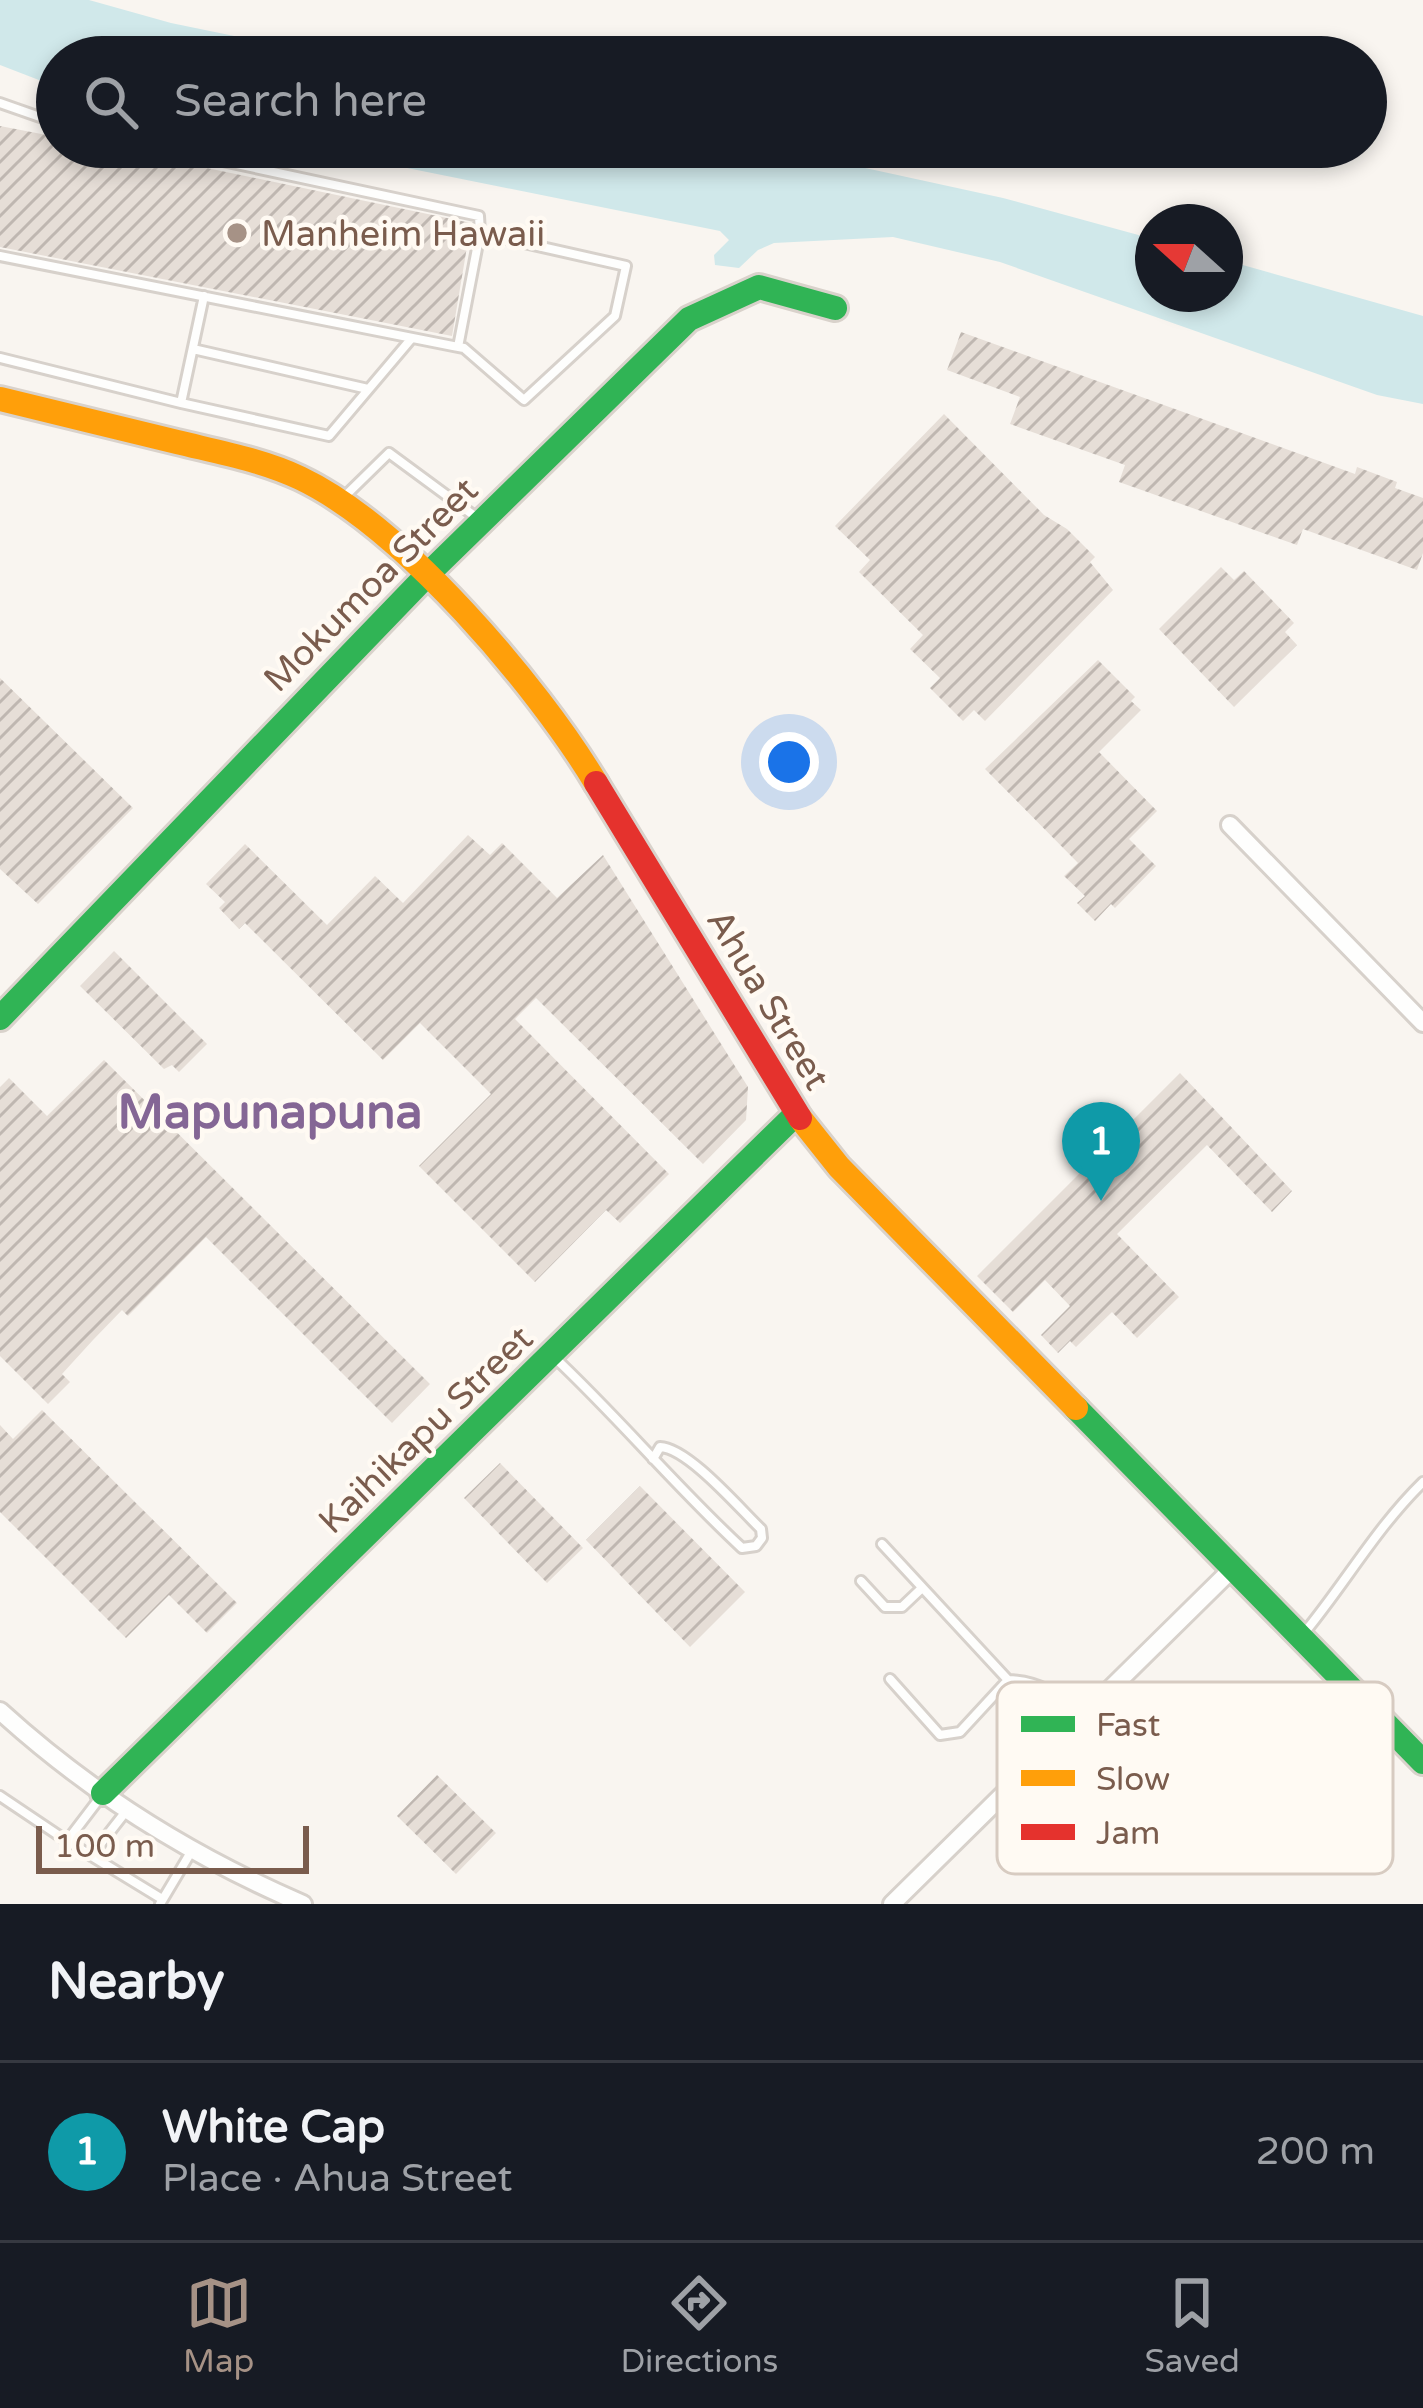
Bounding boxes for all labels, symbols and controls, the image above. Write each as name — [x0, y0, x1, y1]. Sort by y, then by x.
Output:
search box — [36, 36, 1387, 168]
icon: search — [78, 69, 144, 135]
text: Search here — [174, 75, 427, 129]
north arrow — [1135, 204, 1243, 312]
place label: Manheim Hawaii — [261, 213, 545, 256]
marker: Manheim Hawaii — [224, 220, 250, 246]
street label: Mokumoa Street — [255, 469, 487, 701]
your location — [759, 732, 819, 792]
street label: Ahua Street — [697, 902, 838, 1098]
district label: Mapunapuna — [118, 1084, 422, 1142]
pin: 1 — [1062, 1102, 1140, 1201]
street label: Kaihikapu Street — [310, 1317, 542, 1543]
legend — [997, 1682, 1393, 1874]
text: Fast — [1096, 1706, 1160, 1745]
text: Slow — [1096, 1760, 1170, 1799]
text: Jam — [1096, 1814, 1160, 1853]
scale bar — [36, 1820, 309, 1873]
text: 100 m — [54, 1827, 155, 1866]
text: Nearby — [48, 1951, 225, 2013]
text: White Cap — [162, 2101, 385, 2155]
text: 1 — [75, 2128, 99, 2175]
text: 200 m — [1256, 2128, 1375, 2175]
text: Place · Ahua Street — [162, 2155, 512, 2202]
tab: Map — [183, 2270, 254, 2381]
tab: Directions — [620, 2270, 778, 2381]
tab: Saved — [1145, 2270, 1240, 2381]

